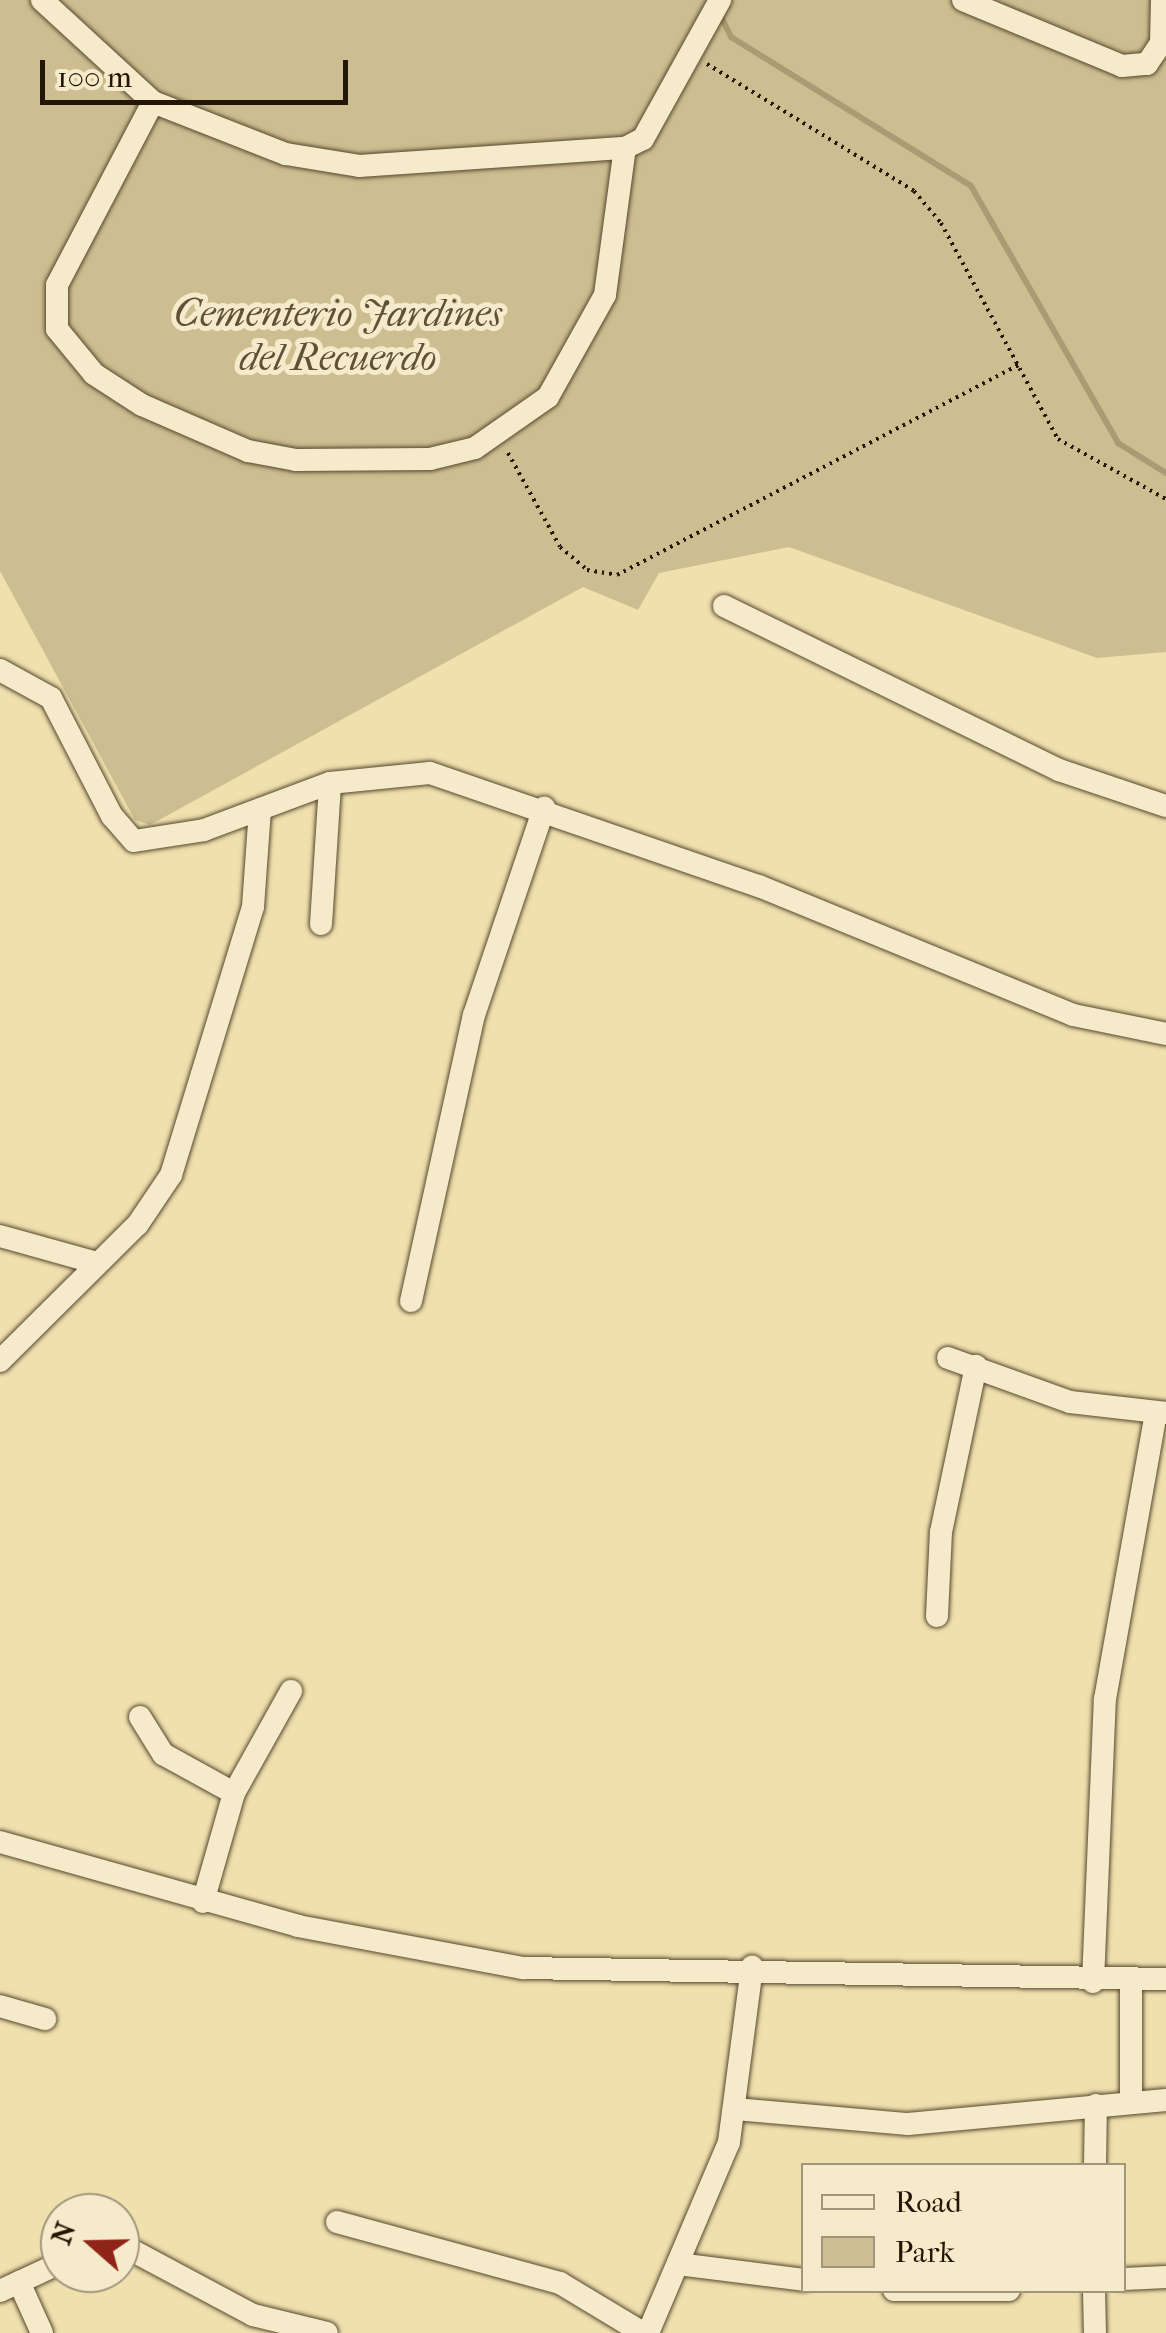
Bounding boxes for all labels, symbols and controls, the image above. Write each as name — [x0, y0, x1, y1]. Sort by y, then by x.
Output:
scale bar — [45, 40, 352, 102]
text: 100 m — [57, 60, 132, 95]
park label: Cementerio Jardines del Recuerdo — [174, 291, 502, 380]
legend — [801, 2163, 1126, 2293]
text: Road — [895, 2185, 962, 2220]
north arrow — [40, 2193, 140, 2293]
text: N — [44, 2218, 82, 2249]
text: Park — [895, 2235, 955, 2270]

